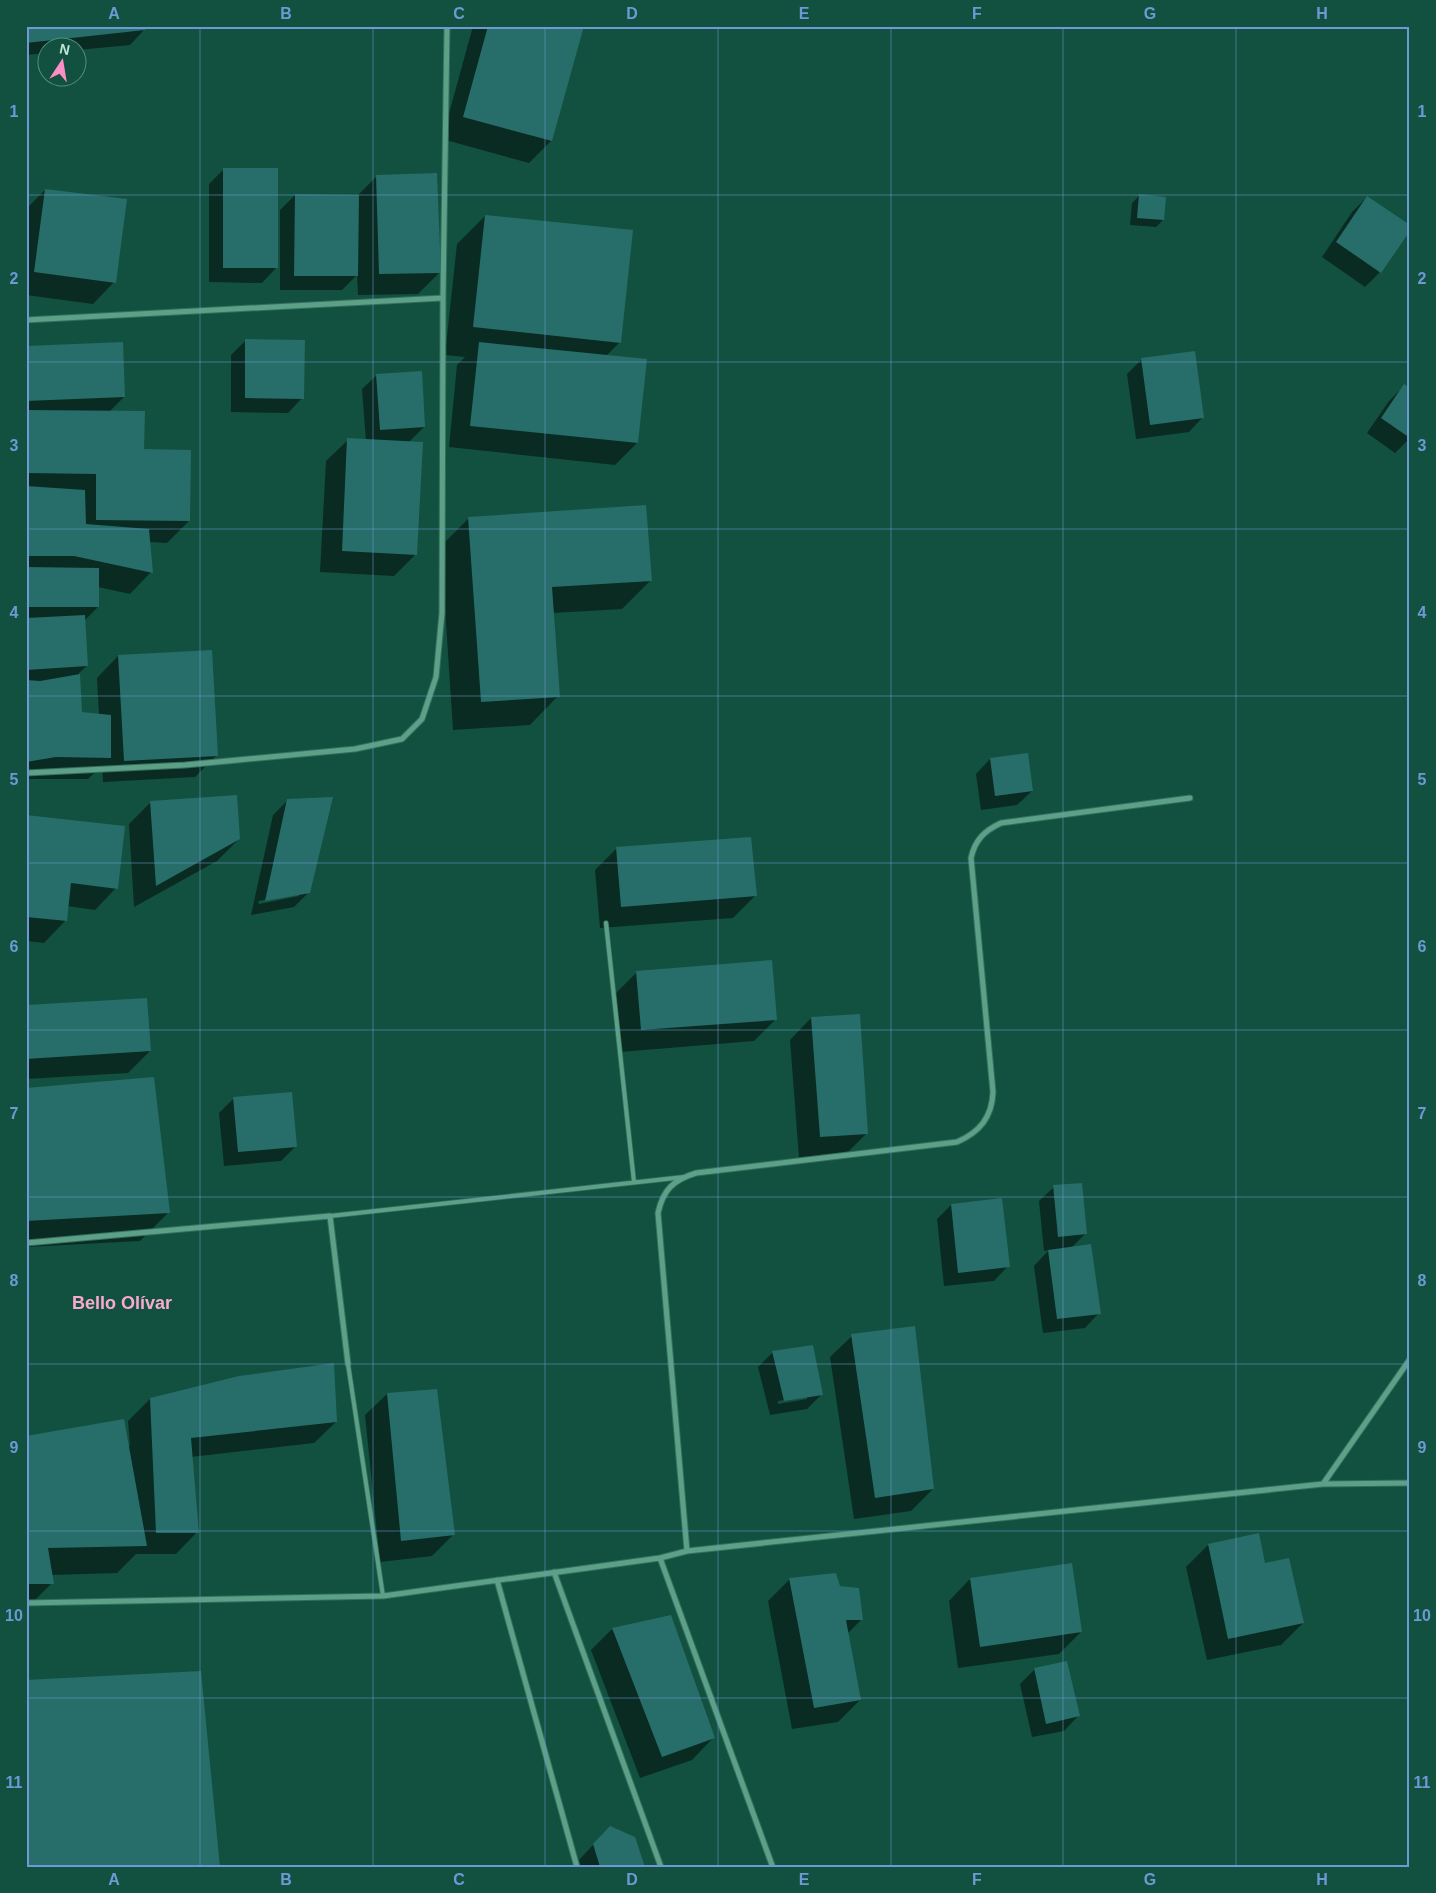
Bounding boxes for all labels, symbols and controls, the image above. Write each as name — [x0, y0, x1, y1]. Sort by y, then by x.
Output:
text: A — [108, 5, 120, 22]
text: B — [280, 5, 292, 22]
text: C — [453, 5, 465, 22]
text: D — [626, 5, 638, 22]
text: E — [799, 5, 810, 22]
text: F — [972, 5, 982, 22]
text: G — [1144, 5, 1156, 22]
text: H — [1316, 5, 1328, 22]
north arrow — [38, 38, 88, 88]
text: N — [58, 40, 71, 58]
text: 1 — [10, 103, 19, 120]
text: 1 — [1418, 103, 1427, 120]
text: 2 — [10, 270, 19, 287]
text: 2 — [1418, 270, 1427, 287]
text: 3 — [10, 437, 19, 454]
text: 3 — [1418, 437, 1427, 454]
text: 4 — [10, 604, 19, 621]
text: 4 — [1418, 604, 1427, 621]
text: 5 — [10, 771, 19, 788]
text: 5 — [1418, 771, 1427, 788]
text: 6 — [10, 938, 19, 955]
text: 6 — [1418, 938, 1427, 955]
text: 7 — [10, 1105, 19, 1122]
text: 7 — [1418, 1105, 1427, 1122]
text: 8 — [10, 1272, 19, 1289]
text: 8 — [1418, 1272, 1427, 1289]
district label: Bello Olívar — [72, 1293, 172, 1313]
text: 9 — [10, 1439, 19, 1456]
text: 9 — [1418, 1439, 1427, 1456]
text: 10 — [5, 1607, 23, 1624]
text: 10 — [1413, 1607, 1431, 1624]
text: 11 — [6, 1774, 23, 1791]
text: 11 — [1414, 1774, 1431, 1791]
text: A — [108, 1871, 120, 1888]
text: B — [280, 1871, 292, 1888]
text: C — [453, 1871, 465, 1888]
text: D — [626, 1871, 638, 1888]
text: E — [799, 1871, 810, 1888]
text: F — [972, 1871, 982, 1888]
text: G — [1144, 1871, 1156, 1888]
text: H — [1316, 1871, 1328, 1888]

